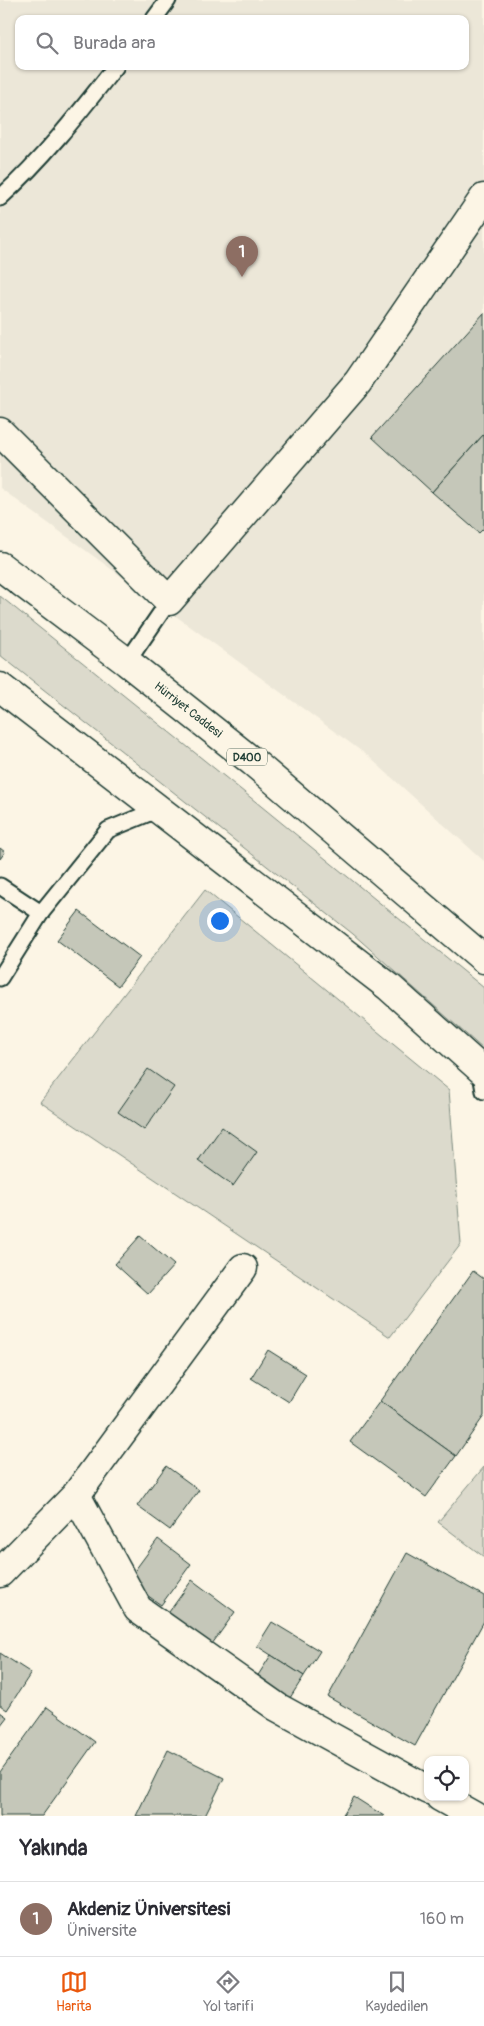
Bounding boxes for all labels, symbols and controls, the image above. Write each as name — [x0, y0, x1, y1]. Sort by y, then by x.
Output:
search box — [15, 15, 469, 70]
icon: search — [33, 29, 61, 57]
text: Burada ara — [73, 31, 156, 55]
pin: 1 — [226, 236, 258, 277]
street label: Hürriyet Caddesi — [151, 679, 225, 741]
road number: D400 — [227, 749, 267, 766]
your location — [207, 908, 233, 934]
map controls — [424, 1756, 469, 1801]
button: locate — [424, 1756, 469, 1801]
text: Yakında — [20, 1835, 87, 1862]
text: Akdeniz Üniversitesi — [67, 1897, 230, 1921]
text: 1 — [33, 1909, 39, 1929]
text: 160 m — [420, 1909, 464, 1929]
text: Üniversite — [67, 1921, 137, 1941]
tab: Harita — [56, 1968, 92, 2015]
tab: Yol tarifi — [203, 1968, 253, 2015]
tab: Kaydedilen — [365, 1968, 428, 2015]

